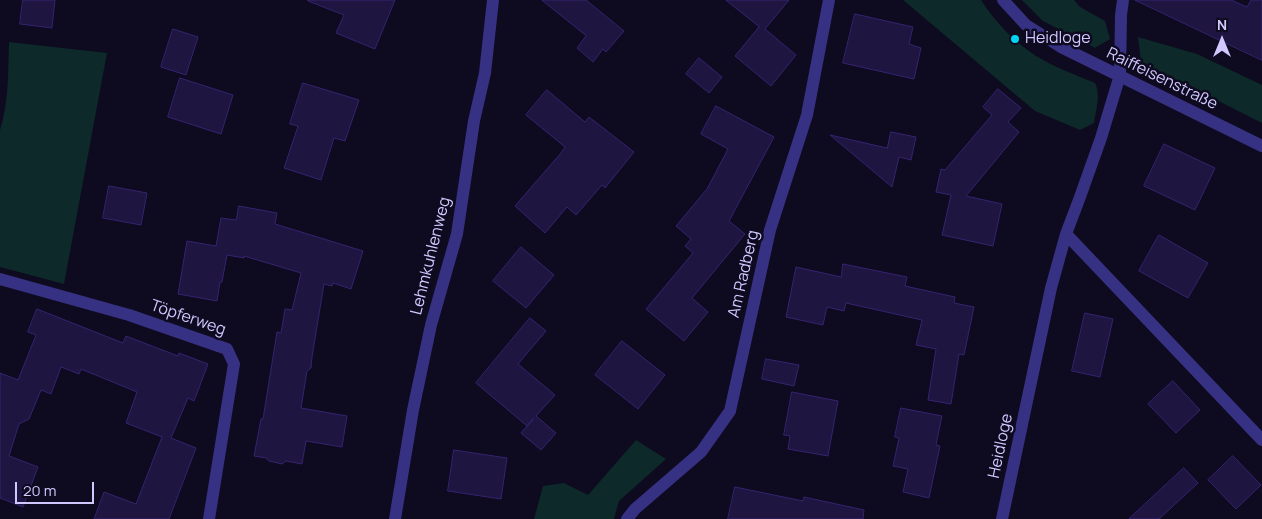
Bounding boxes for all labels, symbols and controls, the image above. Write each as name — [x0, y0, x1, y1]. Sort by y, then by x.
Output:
north arrow — [1197, 15, 1247, 65]
text: N — [1217, 15, 1227, 34]
place label: Heidloge — [1025, 29, 1091, 49]
marker: Heidloge — [1009, 33, 1021, 45]
street label: Raiffeisenstraße — [1103, 44, 1221, 114]
street label: Lehmkuhlenweg — [407, 195, 455, 317]
street label: Am Radberg — [725, 228, 763, 320]
street label: Töpferweg — [148, 296, 228, 340]
street label: Heidloge — [985, 412, 1017, 480]
scale bar — [18, 472, 96, 504]
text: 20 m — [23, 480, 56, 501]

